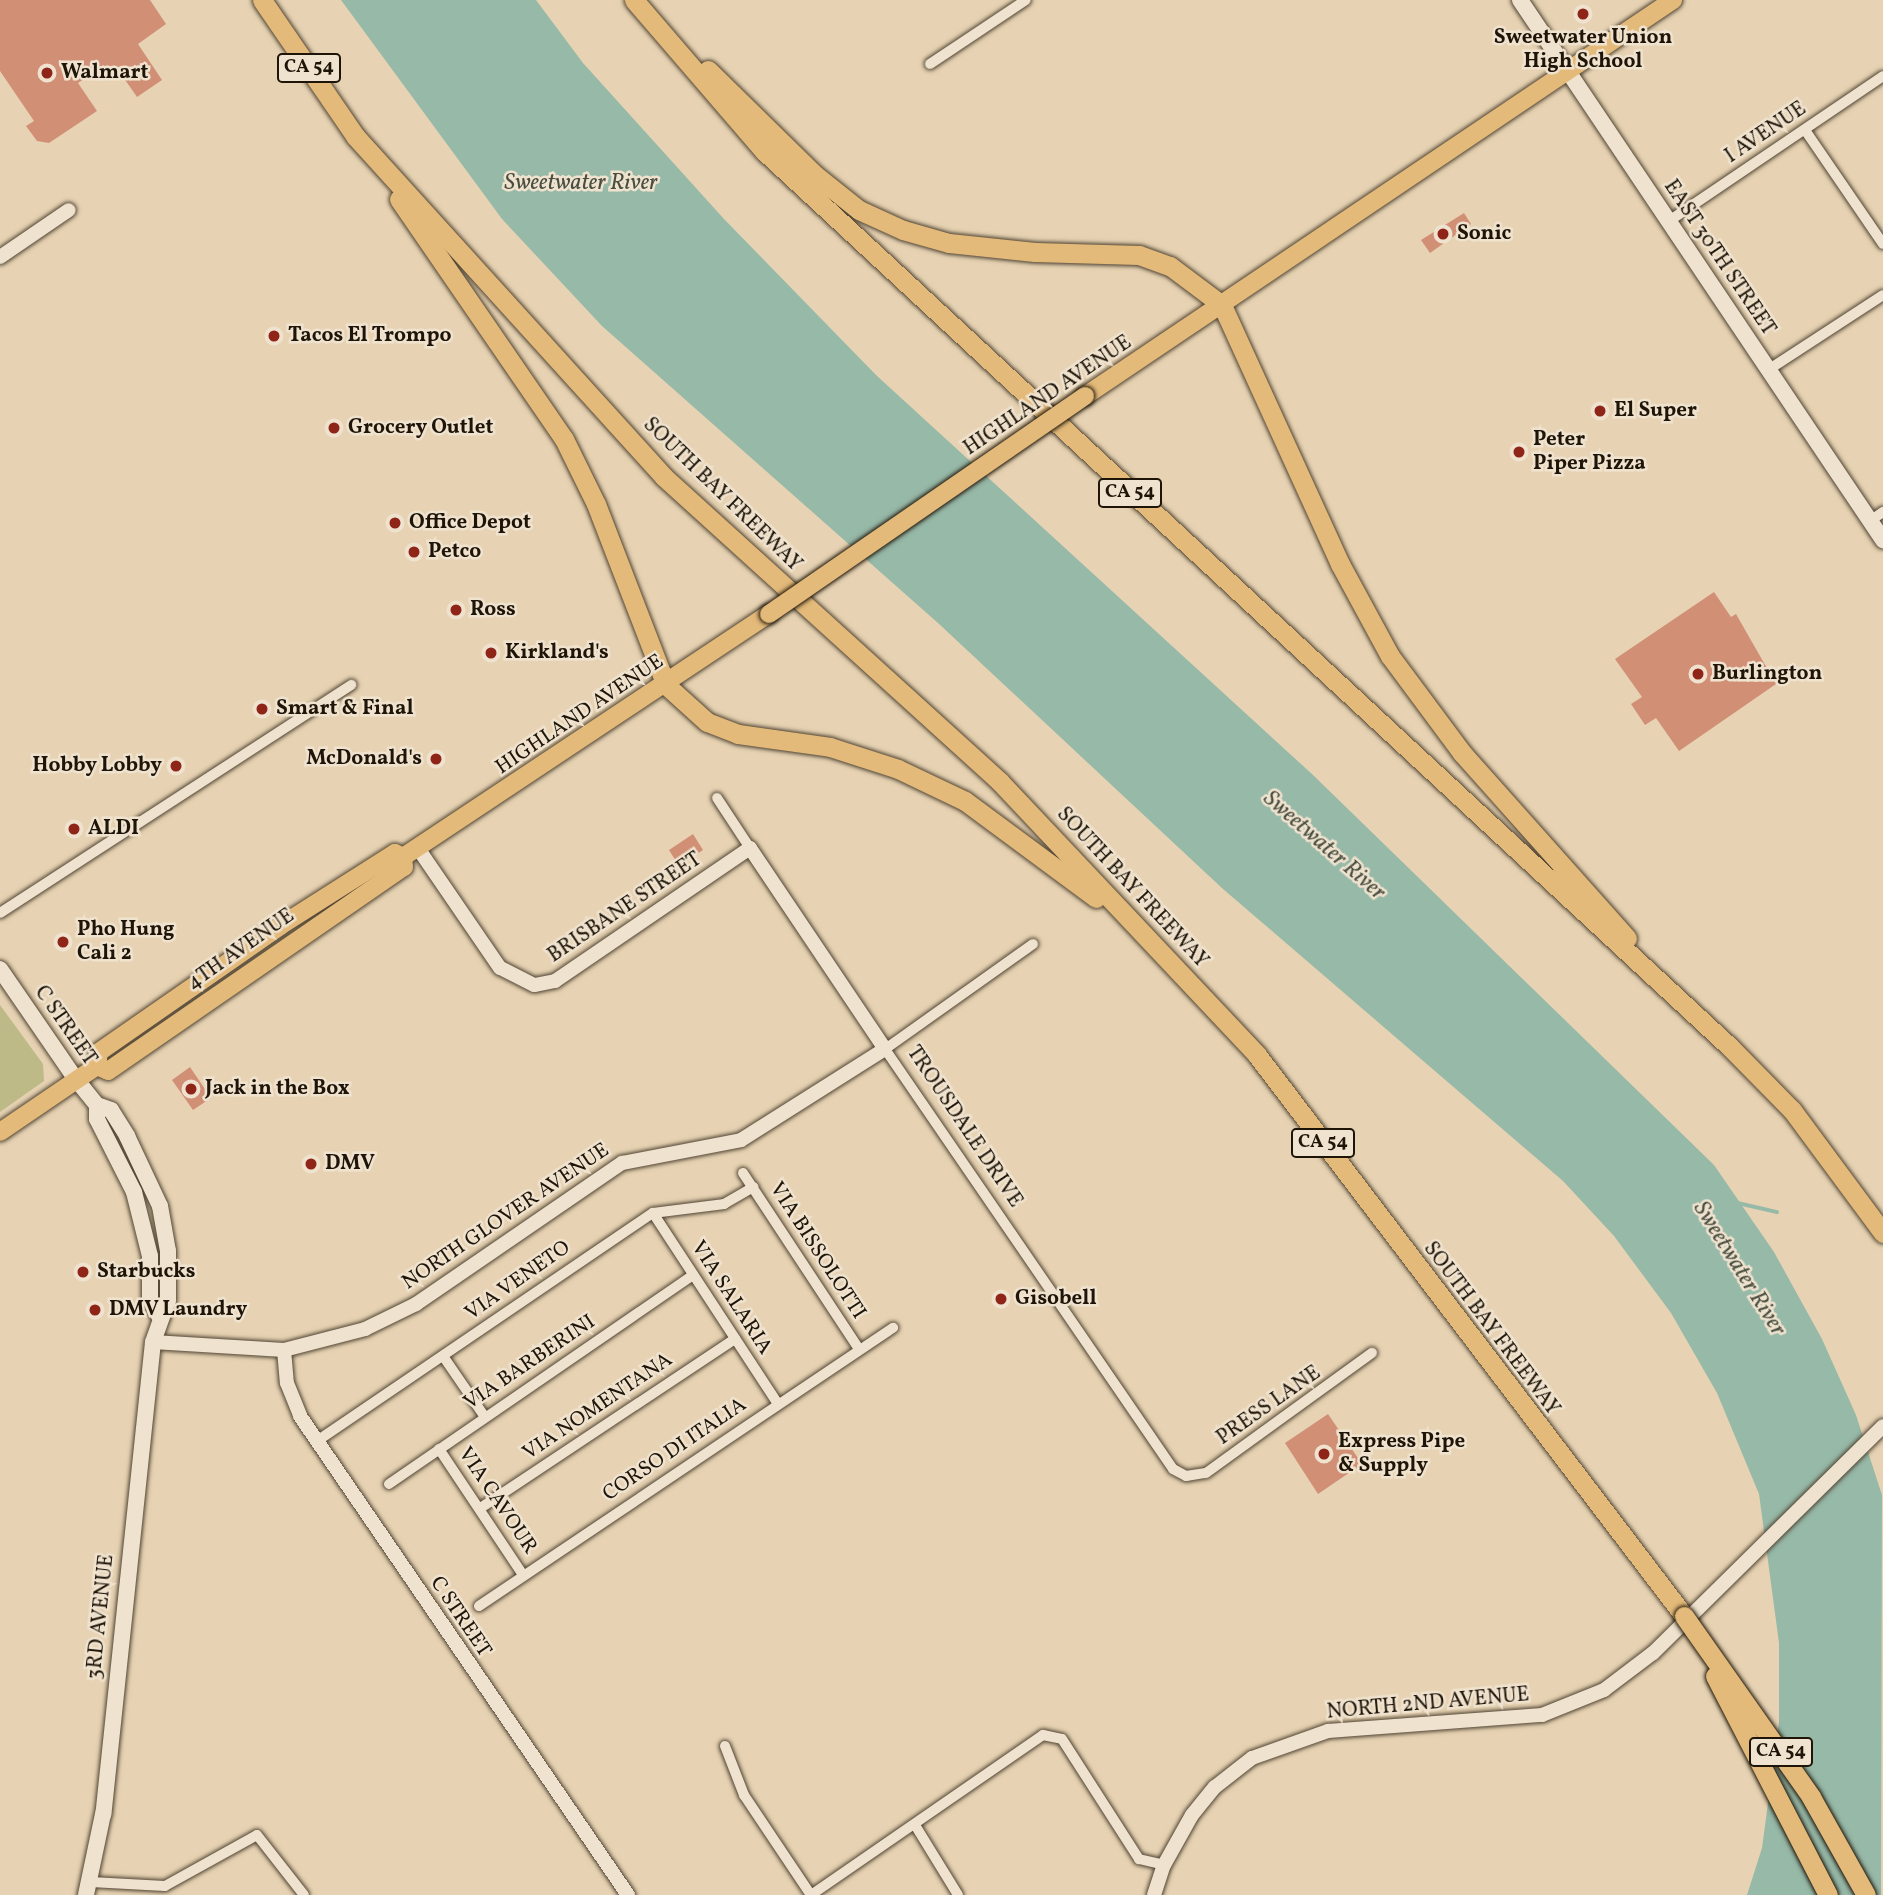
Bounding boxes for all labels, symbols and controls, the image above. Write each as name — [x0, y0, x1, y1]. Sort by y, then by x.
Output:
marker: Sweetwater Union High School — [1575, 6, 1591, 22]
place label: Sweetwater Union High School — [1494, 25, 1672, 75]
road number: CA 54 — [276, 52, 342, 83]
place label: Walmart — [61, 60, 148, 86]
marker: Walmart — [39, 65, 55, 81]
street label: I AVENUE — [1721, 97, 1811, 169]
water label: Sweetwater River — [504, 169, 658, 197]
street label: EAST 30TH STREET — [1657, 175, 1781, 341]
place label: Sonic — [1457, 221, 1511, 247]
marker: Sonic — [1435, 226, 1451, 242]
place label: Tacos El Trompo — [288, 323, 452, 349]
marker: Tacos El Trompo — [266, 328, 282, 344]
street label: HIGHLAND AVENUE — [959, 330, 1137, 462]
place label: El Super — [1614, 398, 1697, 424]
marker: El Super — [1592, 403, 1608, 419]
street label: SOUTH BAY FREEWAY — [637, 412, 807, 578]
place label: Grocery Outlet — [348, 415, 494, 441]
marker: Grocery Outlet — [326, 420, 342, 436]
place label: Peter Piper Pizza — [1533, 427, 1646, 477]
marker: Peter Piper Pizza — [1511, 444, 1527, 460]
road number: CA 54 — [1097, 478, 1163, 508]
place label: Office Depot — [409, 510, 531, 536]
marker: Office Depot — [387, 515, 403, 531]
place label: Petco — [428, 539, 481, 565]
marker: Petco — [406, 544, 422, 560]
place label: Ross — [470, 597, 516, 623]
marker: Ross — [448, 602, 464, 618]
place label: Kirkland's — [505, 640, 609, 666]
marker: Kirkland's — [483, 645, 499, 661]
street label: HIGHLAND AVENUE — [491, 649, 669, 781]
place label: Burlington — [1712, 661, 1822, 687]
marker: Burlington — [1690, 666, 1706, 682]
place label: Smart & Final — [276, 696, 414, 722]
marker: Smart & Final — [254, 701, 270, 717]
place label: McDonald's — [306, 746, 422, 772]
marker: McDonald's — [428, 751, 444, 767]
place label: Hobby Lobby — [32, 753, 162, 779]
marker: Hobby Lobby — [168, 758, 184, 774]
water label: Sweetwater River — [1257, 785, 1391, 907]
street label: SOUTH BAY FREEWAY — [1051, 802, 1213, 974]
place label: ALDI — [88, 816, 139, 842]
marker: ALDI — [66, 821, 82, 837]
street label: BRISBANE STREET — [543, 847, 707, 969]
street label: 4TH AVENUE — [182, 904, 300, 996]
place label: Pho Hung Cali 2 — [77, 917, 175, 967]
marker: Pho Hung Cali 2 — [55, 934, 71, 950]
street label: C STREET — [28, 981, 102, 1071]
street label: TROUSDALE DRIVE — [901, 1041, 1027, 1213]
place label: Jack in the Box — [205, 1076, 350, 1102]
marker: Jack in the Box — [183, 1081, 199, 1097]
road number: CA 54 — [1290, 1128, 1356, 1158]
street label: NORTH GLOVER AVENUE — [398, 1138, 614, 1296]
place label: DMV — [325, 1151, 375, 1177]
marker: DMV — [303, 1156, 319, 1172]
street label: VIA BISSOLOTTI — [763, 1178, 871, 1324]
water label: Sweetwater River — [1687, 1197, 1791, 1341]
street label: VIA VENETO — [460, 1235, 576, 1327]
street label: VIA SALARIA — [685, 1236, 777, 1360]
street label: SOUTH BAY FREEWAY — [1417, 1237, 1565, 1421]
place label: Starbucks — [97, 1259, 195, 1285]
marker: Starbucks — [75, 1264, 91, 1280]
place label: Gisobell — [1015, 1286, 1097, 1312]
marker: Gisobell — [993, 1291, 1009, 1307]
place label: DMV Laundry — [109, 1297, 248, 1323]
marker: DMV Laundry — [87, 1302, 103, 1318]
street label: VIA BARBERINI — [460, 1310, 600, 1416]
street label: VIA NOMENTANA — [518, 1348, 678, 1466]
street label: PRESS LANE — [1212, 1361, 1326, 1451]
street label: CORSO DI ITALIA — [598, 1393, 752, 1507]
place label: Express Pipe & Supply — [1338, 1429, 1465, 1479]
street label: VIA CAVOUR — [452, 1443, 542, 1559]
marker: Express Pipe & Supply — [1316, 1446, 1332, 1462]
street label: 3RD AVENUE — [82, 1553, 120, 1681]
street label: C STREET — [424, 1572, 496, 1662]
street label: NORTH 2ND AVENUE — [1326, 1683, 1530, 1725]
road number: CA 54 — [1748, 1736, 1814, 1768]

